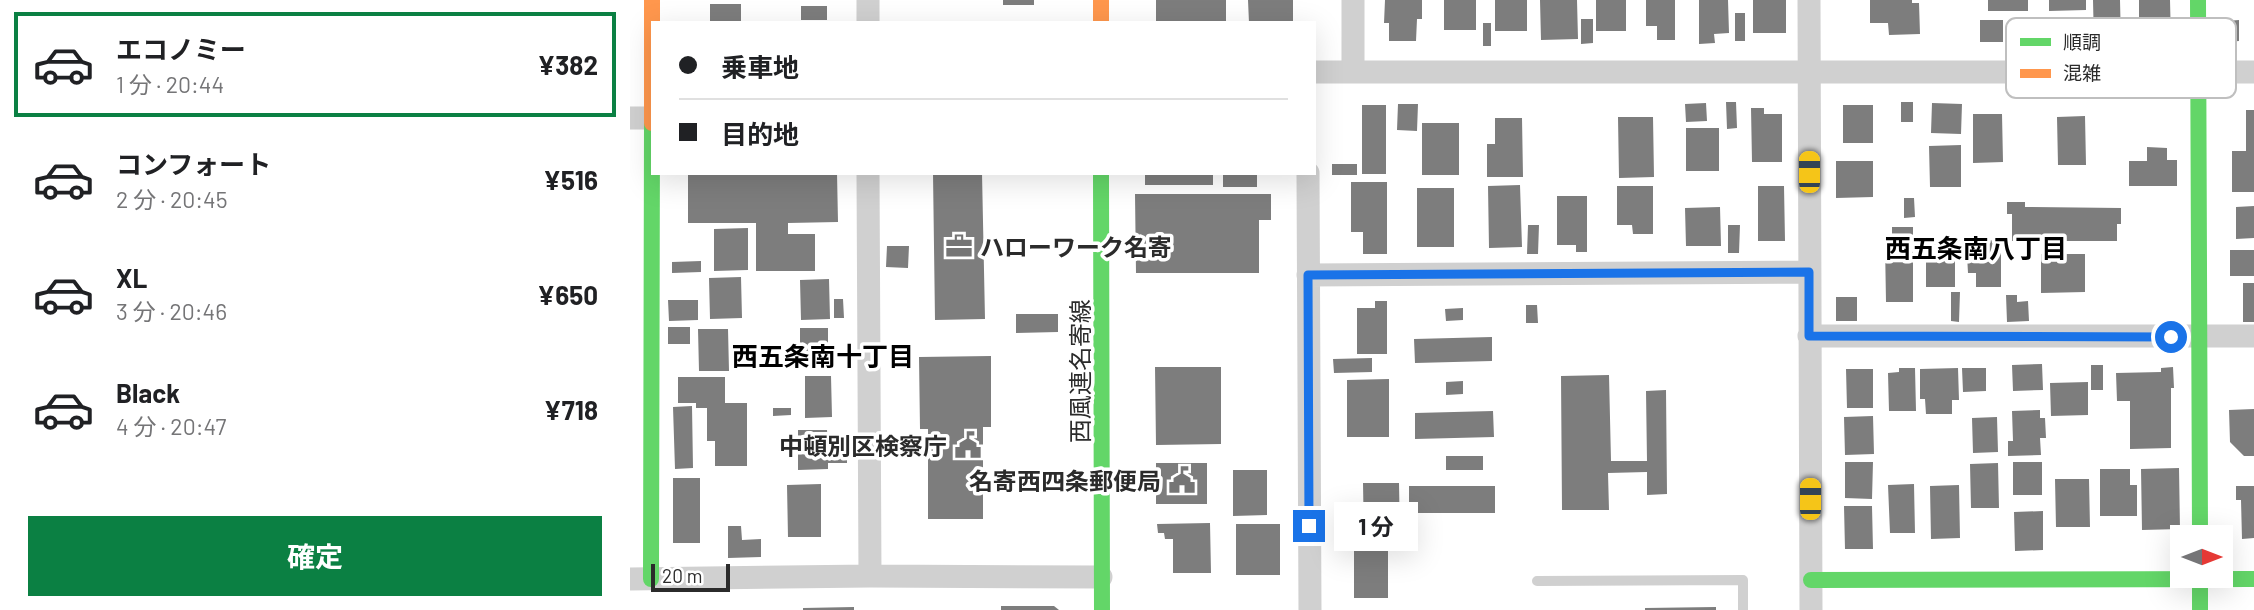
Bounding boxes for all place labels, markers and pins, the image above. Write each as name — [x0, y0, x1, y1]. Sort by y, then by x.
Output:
office icon: ハローワーク名寄 — [944, 231, 974, 261]
place label: ハローワーク名寄 — [980, 232, 1172, 261]
public building icon: 中頓別区検察庁 — [953, 430, 983, 460]
place label: 中頓別区検察庁 — [779, 431, 947, 460]
public building icon: 名寄西四条郵便局 — [1167, 465, 1197, 495]
place label: 名寄西四条郵便局 — [969, 466, 1161, 495]

